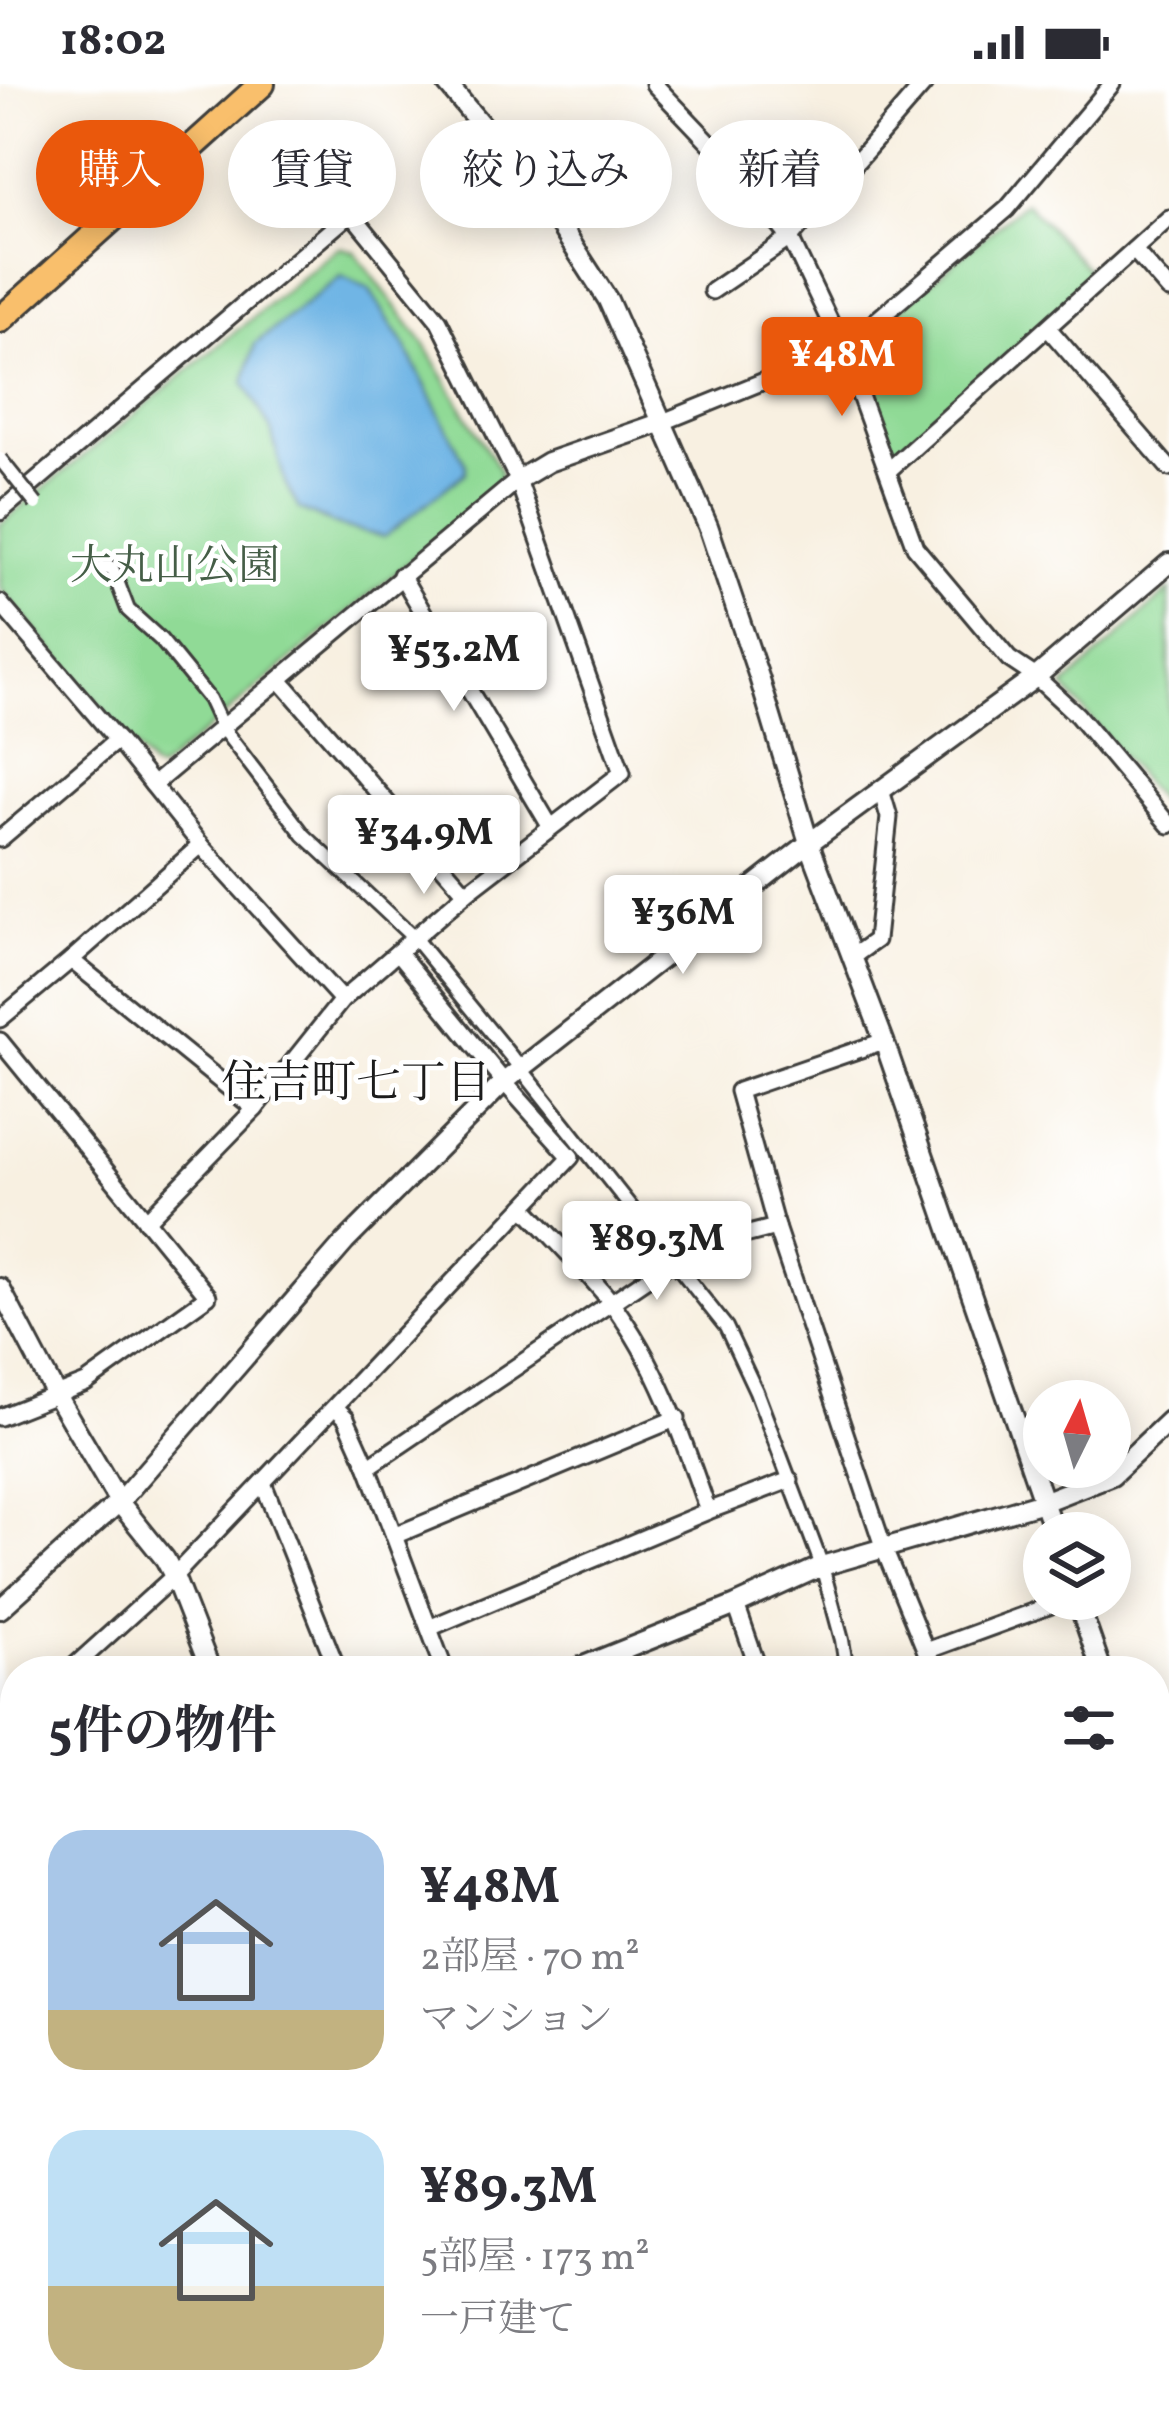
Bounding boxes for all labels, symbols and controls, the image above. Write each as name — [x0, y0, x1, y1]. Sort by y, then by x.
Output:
text: 18:02 — [60, 11, 167, 74]
chip: 購入 — [36, 120, 204, 228]
chip: 賃貸 — [228, 120, 396, 228]
chip: 絞り込み — [420, 120, 672, 228]
chip: 新着 — [696, 120, 864, 228]
pin: ¥48M — [771, 317, 913, 419]
text: ¥48M — [789, 329, 895, 383]
park label: 大丸山公園 — [70, 539, 280, 598]
pin: ¥53.2M — [356, 612, 552, 714]
text: ¥53.2M — [388, 624, 520, 678]
pin: ¥34.9M — [326, 795, 522, 897]
text: ¥34.9M — [355, 807, 493, 861]
pin: ¥36M — [612, 875, 754, 977]
text: ¥36M — [631, 887, 735, 941]
district label: 住吉町七丁目 — [221, 1054, 491, 1117]
pin: ¥89.3M — [559, 1201, 755, 1303]
text: ¥89.3M — [589, 1213, 725, 1267]
north arrow — [1023, 1380, 1131, 1488]
map controls — [1023, 1380, 1131, 1620]
button: layers — [1023, 1512, 1131, 1620]
icon: filters — [1056, 1695, 1122, 1761]
text: 5件の物件 — [48, 1698, 277, 1769]
text: ¥48M — [420, 1853, 560, 1924]
icon: home — [144, 1878, 288, 2022]
text: 2部屋 · 70 m² — [420, 1932, 640, 1986]
text: マンション — [420, 1994, 613, 2048]
text: ¥89.3M — [420, 2153, 597, 2224]
icon: home — [144, 2178, 288, 2322]
text: 5部屋 · 173 m² — [420, 2232, 650, 2286]
text: 一戸建て — [420, 2294, 576, 2348]

